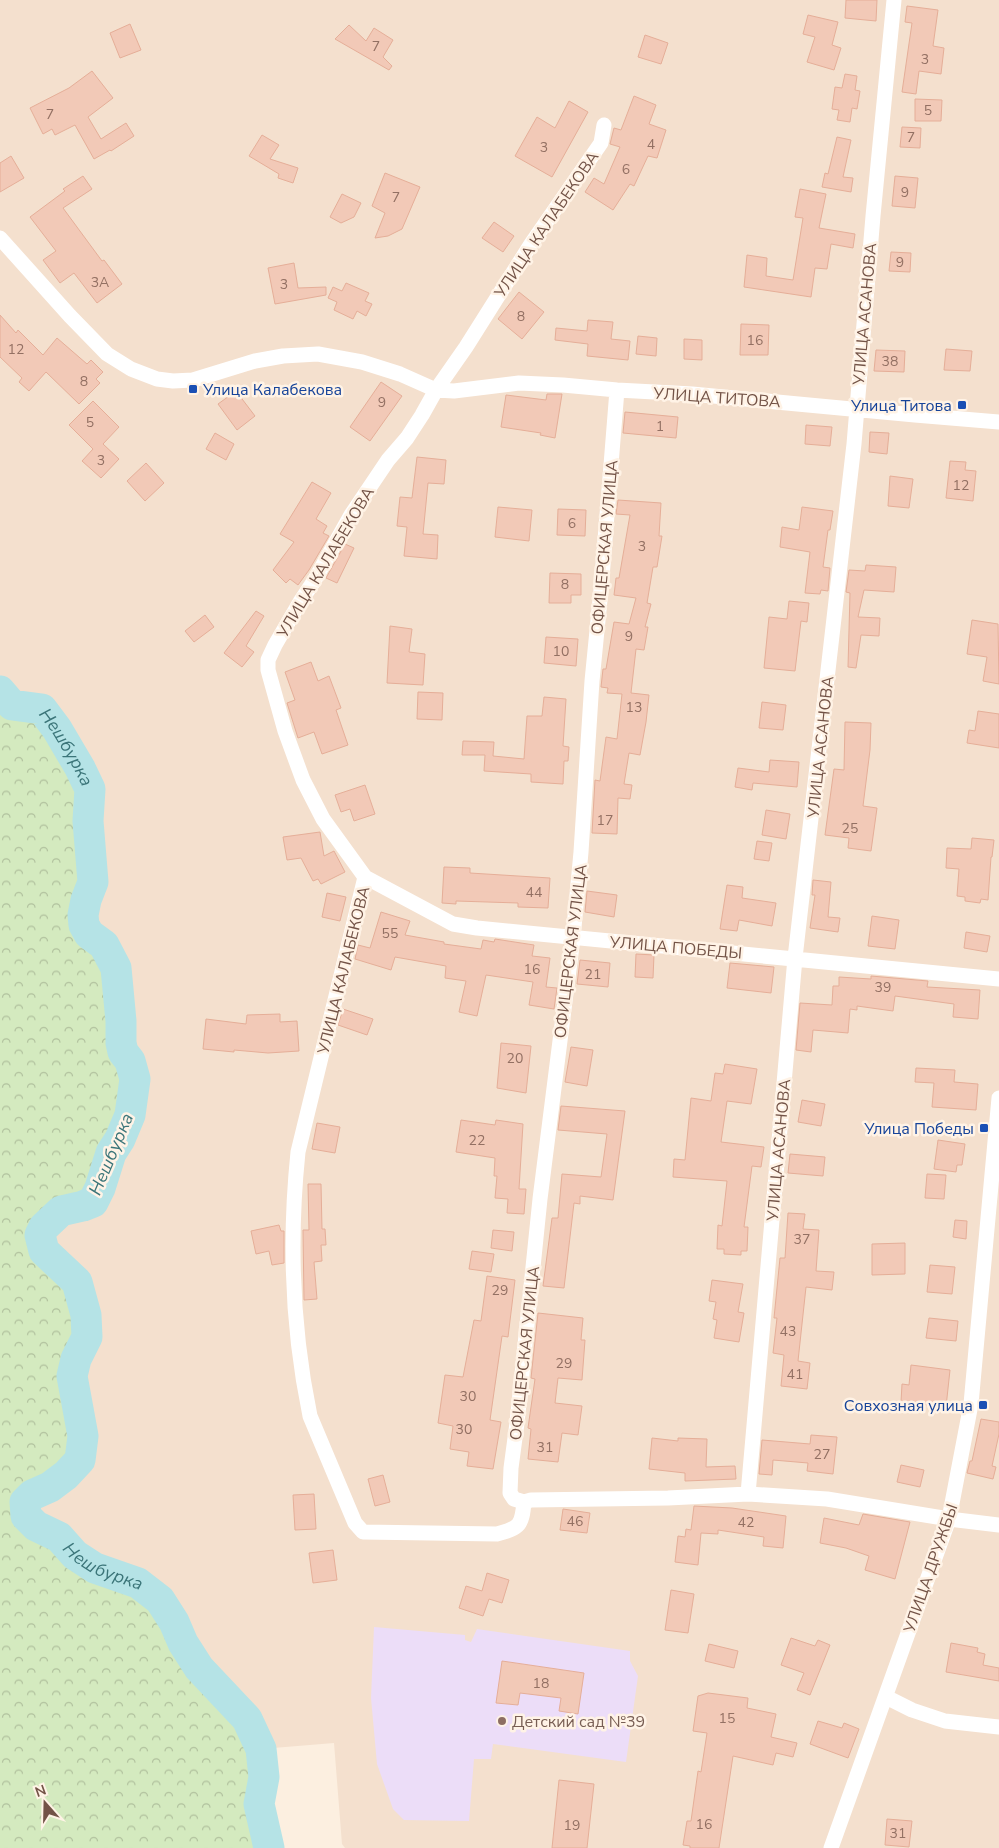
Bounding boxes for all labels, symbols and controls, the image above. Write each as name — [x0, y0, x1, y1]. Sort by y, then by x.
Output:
house number: 7 — [372, 37, 380, 56]
house number: 3 — [921, 50, 929, 69]
house number: 5 — [924, 101, 932, 120]
house number: 7 — [46, 105, 54, 124]
house number: 7 — [907, 128, 915, 147]
house number: 4 — [647, 135, 655, 154]
house number: 3 — [540, 138, 548, 157]
street label: УЛИЦА КАЛАБЕКОВА — [489, 147, 604, 303]
house number: 6 — [622, 160, 630, 179]
house number: 9 — [901, 183, 909, 202]
house number: 7 — [392, 188, 400, 207]
street label: УЛИЦА АСАНОВА — [848, 242, 882, 387]
house number: 9 — [896, 253, 904, 272]
house number: 3А — [91, 273, 109, 292]
house number: 3 — [280, 275, 288, 294]
house number: 8 — [517, 307, 525, 326]
house number: 16 — [747, 331, 763, 350]
house number: 12 — [8, 340, 24, 359]
house number: 38 — [882, 352, 898, 371]
house number: 8 — [80, 372, 88, 391]
place label: Улица Калабекова — [202, 379, 342, 401]
marker: Улица Калабекова — [187, 383, 199, 395]
street label: УЛИЦА ТИТОВА — [652, 383, 782, 413]
house number: 9 — [378, 393, 386, 412]
place label: Улица Титова — [850, 395, 952, 417]
marker: Улица Титова — [956, 399, 968, 411]
house number: 5 — [86, 413, 94, 432]
house number: 1 — [656, 417, 664, 436]
house number: 3 — [97, 451, 105, 470]
street label: ОФИЦЕРСКАЯ УЛИЦА — [586, 459, 624, 635]
house number: 12 — [953, 476, 969, 495]
street label: УЛИЦА КАЛАБЕКОВА — [272, 483, 380, 643]
house number: 6 — [568, 514, 576, 533]
house number: 3 — [638, 537, 646, 556]
house number: 8 — [561, 575, 569, 594]
house number: 9 — [625, 627, 633, 646]
house number: 10 — [553, 642, 569, 661]
street label: УЛИЦА АСАНОВА — [802, 675, 839, 820]
house number: 13 — [626, 698, 642, 717]
water label: Нешбурка — [33, 703, 99, 790]
house number: 17 — [597, 811, 613, 830]
house number: 25 — [842, 819, 858, 838]
street label: ОФИЦЕРСКАЯ УЛИЦА — [549, 863, 593, 1039]
house number: 44 — [526, 883, 542, 902]
street label: УЛИЦА КАЛАБЕКОВА — [312, 884, 376, 1057]
house number: 55 — [382, 924, 398, 943]
street label: УЛИЦА ПОБЕДЫ — [608, 931, 743, 965]
house number: 16 — [524, 960, 540, 979]
house number: 21 — [585, 965, 601, 984]
house number: 39 — [875, 978, 891, 997]
house number: 20 — [507, 1049, 523, 1068]
street label: УЛИЦА АСАНОВА — [762, 1078, 796, 1223]
water label: Нешбурка — [83, 1109, 139, 1199]
place label: Улица Победы — [863, 1118, 974, 1140]
marker: Улица Победы — [978, 1122, 990, 1134]
house number: 22 — [469, 1131, 485, 1150]
house number: 37 — [794, 1230, 810, 1249]
street label: ОФИЦЕРСКАЯ УЛИЦА — [505, 1265, 545, 1441]
house number: 29 — [492, 1281, 508, 1300]
house number: 43 — [780, 1322, 796, 1341]
house number: 29 — [556, 1354, 572, 1373]
house number: 41 — [787, 1365, 803, 1384]
house number: 30 — [460, 1387, 476, 1406]
place label: Совхозная улица — [844, 1395, 973, 1417]
marker: Совхозная улица — [977, 1399, 989, 1411]
house number: 30 — [456, 1420, 472, 1439]
house number: 31 — [537, 1438, 553, 1457]
house number: 27 — [814, 1445, 830, 1464]
street label: УЛИЦА ДРУЖБЫ — [898, 1501, 963, 1637]
house number: 46 — [567, 1512, 583, 1531]
house number: 42 — [738, 1513, 754, 1532]
water label: Нешбурка — [57, 1537, 146, 1596]
house number: 18 — [533, 1674, 549, 1693]
house number: 15 — [719, 1709, 735, 1728]
place label: Детский сад №39 — [512, 1711, 645, 1733]
marker: Детский сад №39 — [496, 1715, 508, 1727]
north arrow — [20, 1778, 70, 1828]
text: N — [33, 1781, 49, 1802]
house number: 16 — [696, 1815, 712, 1834]
house number: 19 — [564, 1816, 580, 1835]
house number: 31 — [890, 1824, 906, 1843]

